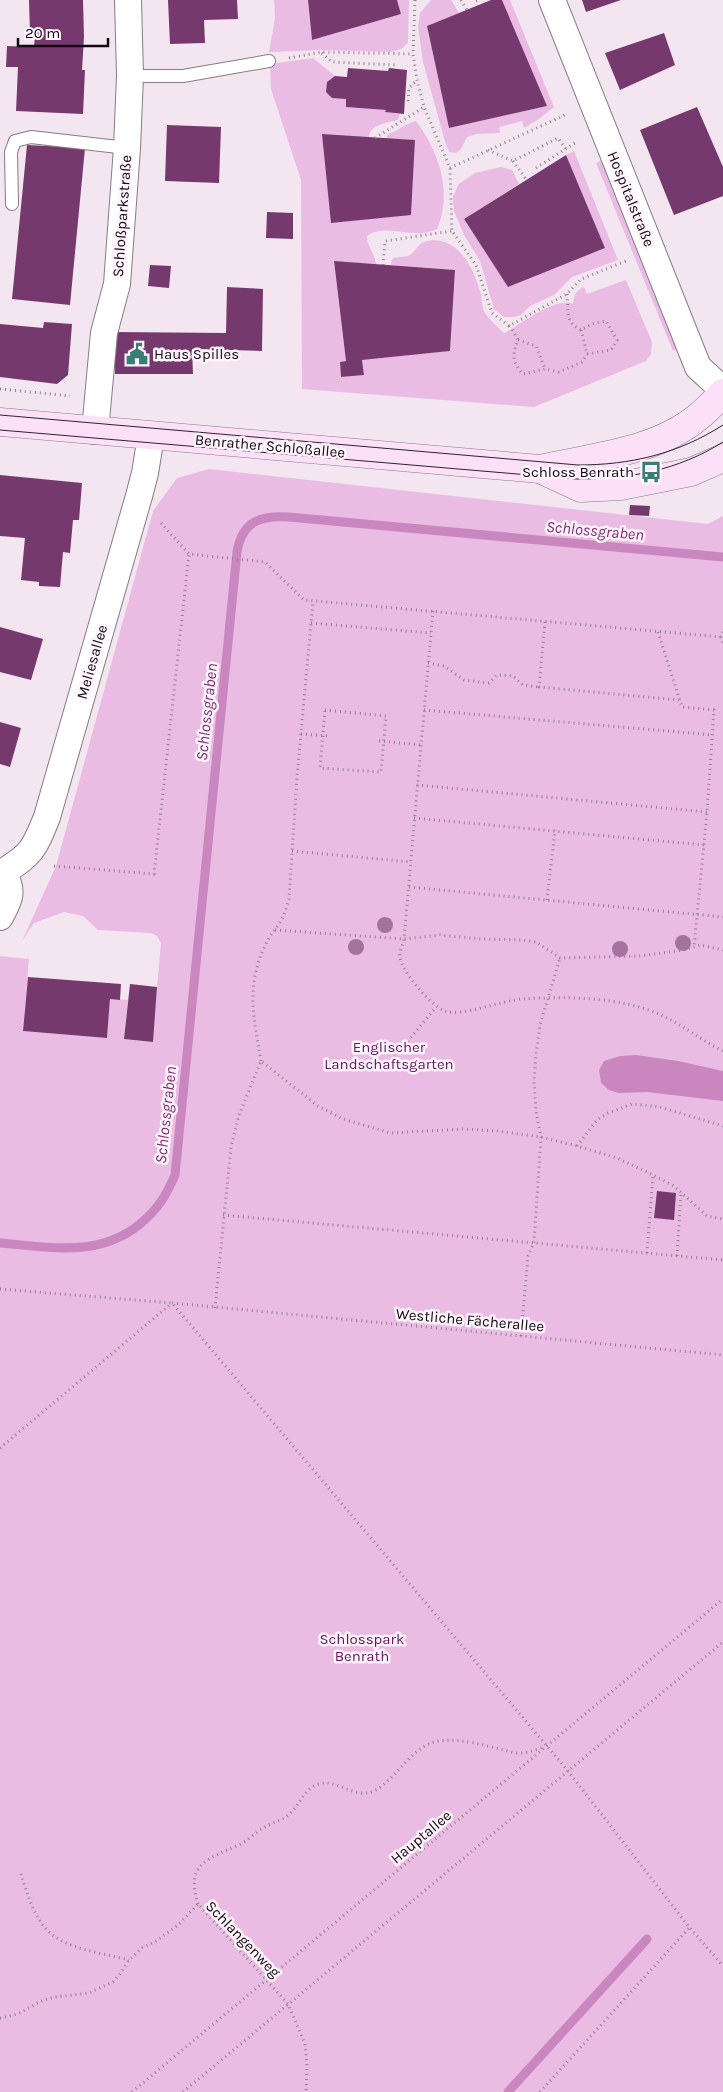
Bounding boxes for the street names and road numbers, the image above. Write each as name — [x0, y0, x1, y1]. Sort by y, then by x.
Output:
street label: Hospitalstraße — [604, 149, 658, 249]
street label: Schloßparkstraße — [109, 154, 135, 278]
street label: Benrather Schloßallee — [194, 430, 346, 462]
street label: Meliesallee — [73, 623, 111, 701]
street label: Westliche Fächerallee — [395, 1305, 545, 1335]
street label: Hauptallee — [387, 1806, 455, 1868]
street label: Schlangenweg — [202, 1897, 284, 1981]

